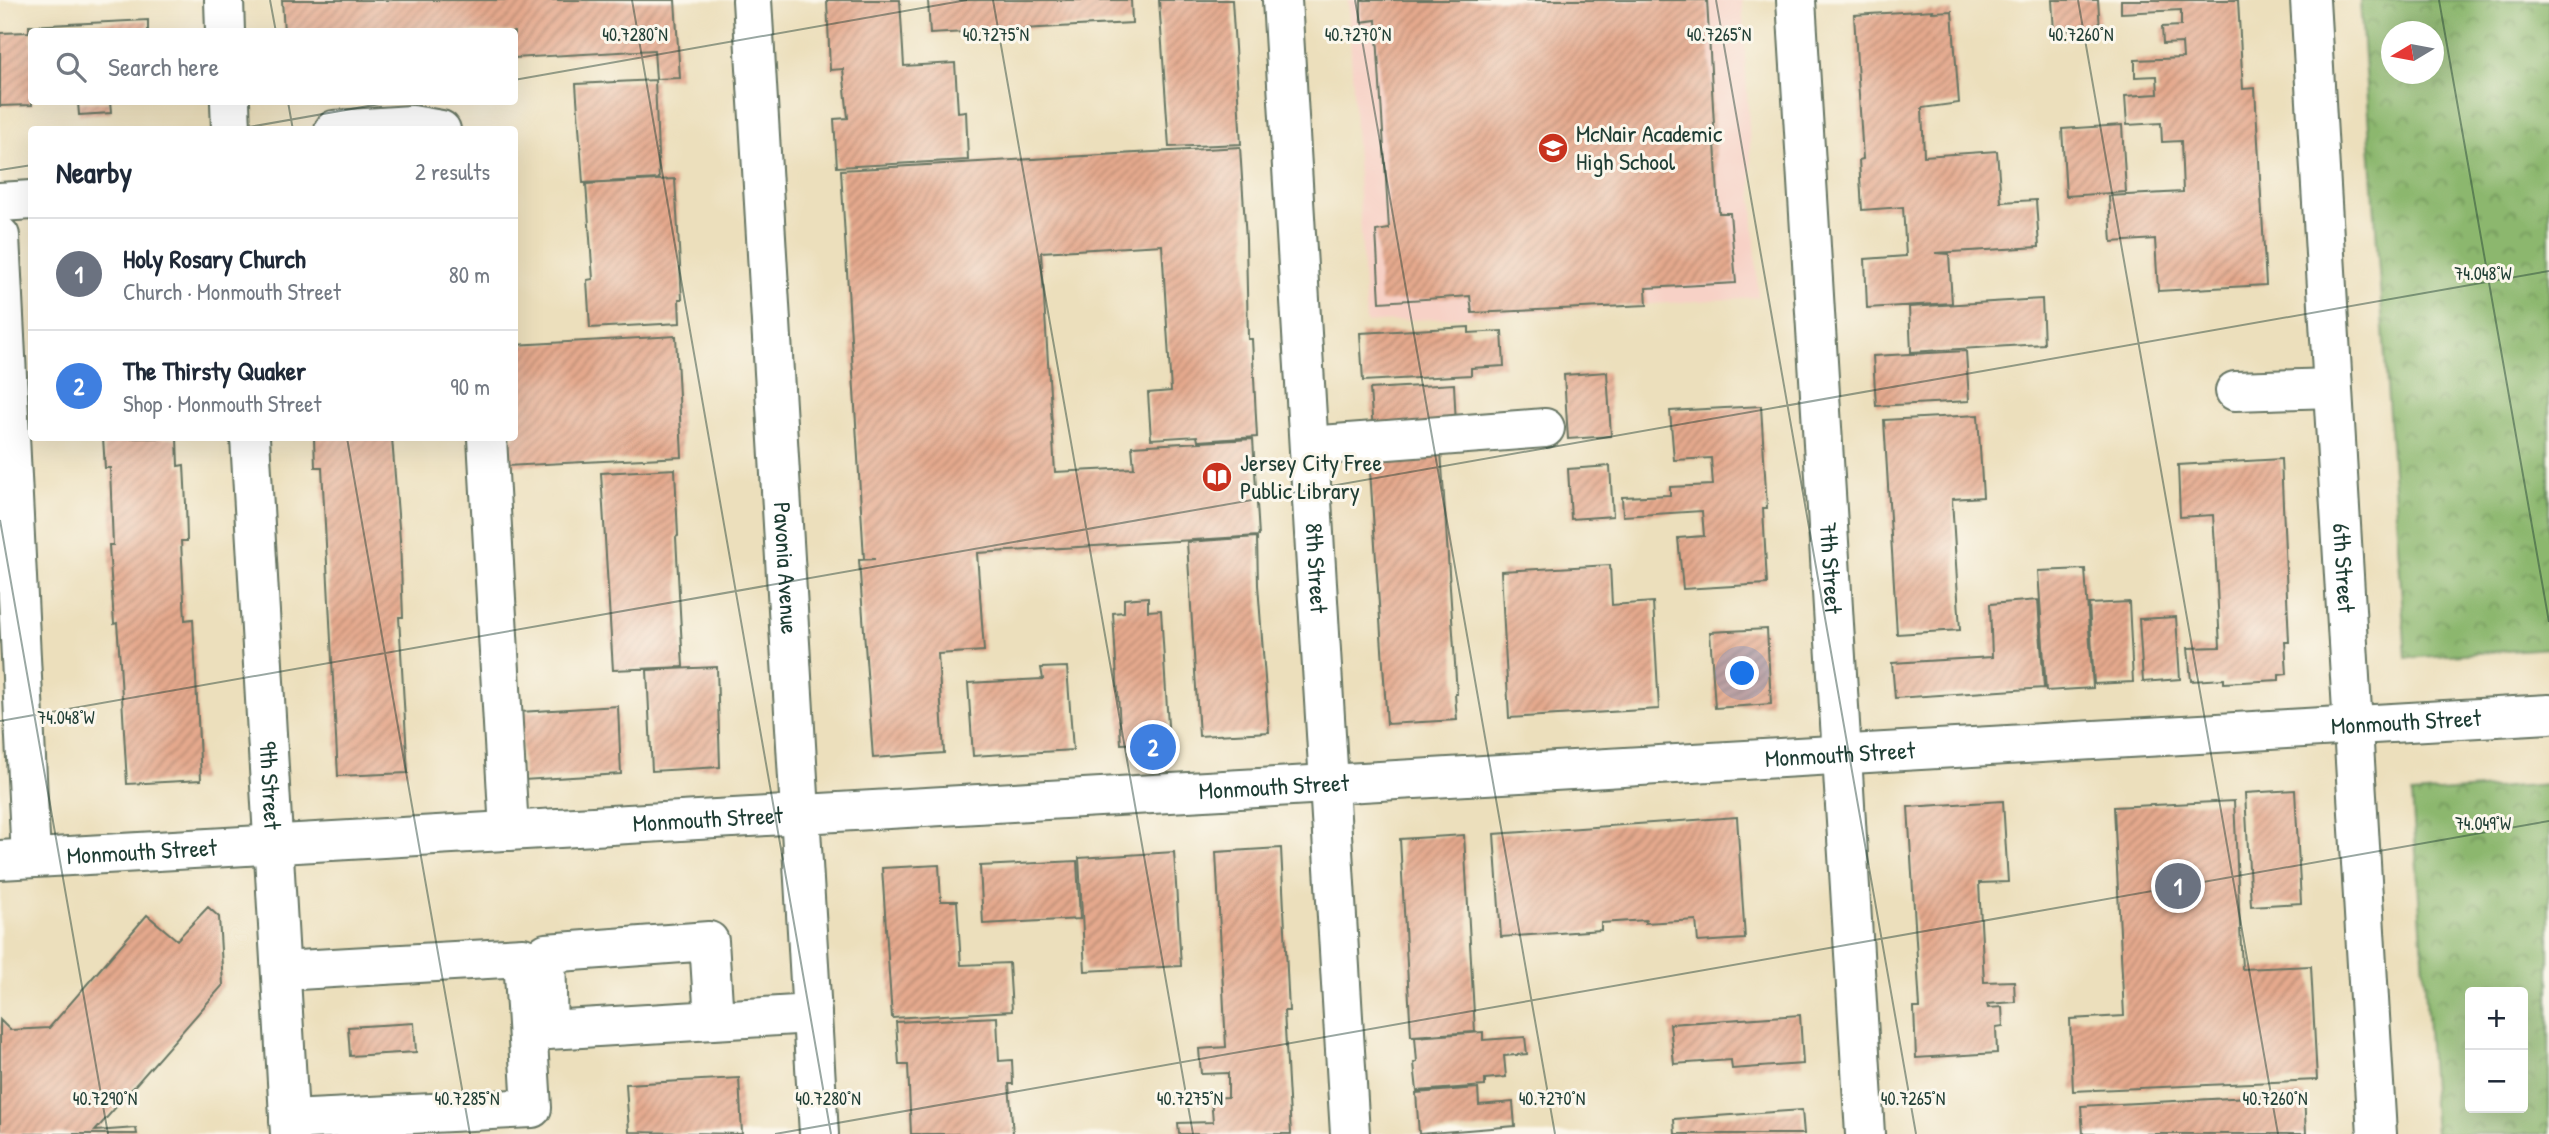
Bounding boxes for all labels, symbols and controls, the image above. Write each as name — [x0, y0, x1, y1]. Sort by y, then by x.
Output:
north arrow — [2381, 21, 2444, 84]
text: 40.7280°N — [602, 22, 668, 47]
text: 40.7275°N — [963, 22, 1029, 47]
text: 40.7270°N — [1325, 22, 1391, 47]
text: 40.7265°N — [1687, 22, 1751, 47]
text: 40.7260°N — [2049, 22, 2114, 47]
search box — [28, 28, 518, 105]
icon: search — [52, 48, 90, 86]
text: Search here — [108, 49, 219, 84]
place label: McNair Academic High School — [1576, 117, 1723, 177]
school or university icon: McNair Academic High School — [1536, 131, 1570, 165]
text: Nearby — [56, 152, 132, 192]
text: 2 results — [415, 156, 490, 187]
text: Holy Rosary Church — [123, 241, 306, 276]
text: 1 — [75, 259, 83, 290]
text: 80 m — [449, 259, 490, 290]
text: 74.048°W — [2454, 261, 2512, 286]
text: Church · Monmouth Street — [123, 276, 341, 307]
text: The Thirsty Quaker — [123, 353, 306, 388]
text: 2 — [74, 371, 84, 402]
text: 90 m — [450, 371, 490, 402]
text: Shop · Monmouth Street — [123, 388, 321, 419]
place label: Jersey City Free Public Library — [1240, 446, 1382, 506]
library icon: Jersey City Free Public Library — [1200, 460, 1234, 494]
street label: Pavonia Avenue — [767, 501, 806, 635]
street label: 7th Street — [1813, 521, 1850, 615]
street label: 8th Street — [1298, 522, 1336, 615]
street label: 6th Street — [2326, 522, 2363, 614]
your location — [1725, 656, 1759, 690]
street label: Monmouth Street — [2330, 701, 2483, 741]
text: 74.048°W — [37, 705, 95, 730]
pin: 2 — [1130, 721, 1176, 773]
street label: Monmouth Street — [1764, 733, 1917, 774]
street label: 9th Street — [252, 740, 290, 831]
street label: Monmouth Street — [1198, 766, 1351, 806]
street label: Monmouth Street — [632, 798, 784, 839]
text: 74.049°W — [2455, 811, 2511, 836]
street label: Monmouth Street — [66, 831, 218, 871]
pin: 1 — [2155, 860, 2201, 912]
map controls — [2465, 987, 2528, 1113]
button: + — [2465, 987, 2528, 1050]
button: − — [2465, 1050, 2528, 1113]
text: 40.7290°N — [73, 1086, 137, 1111]
text: 40.7285°N — [434, 1086, 500, 1111]
text: 40.7280°N — [795, 1086, 861, 1111]
text: 40.7275°N — [1157, 1086, 1223, 1111]
text: 40.7270°N — [1519, 1086, 1585, 1111]
text: 40.7265°N — [1881, 1086, 1945, 1111]
text: 40.7260°N — [2243, 1086, 2308, 1111]

